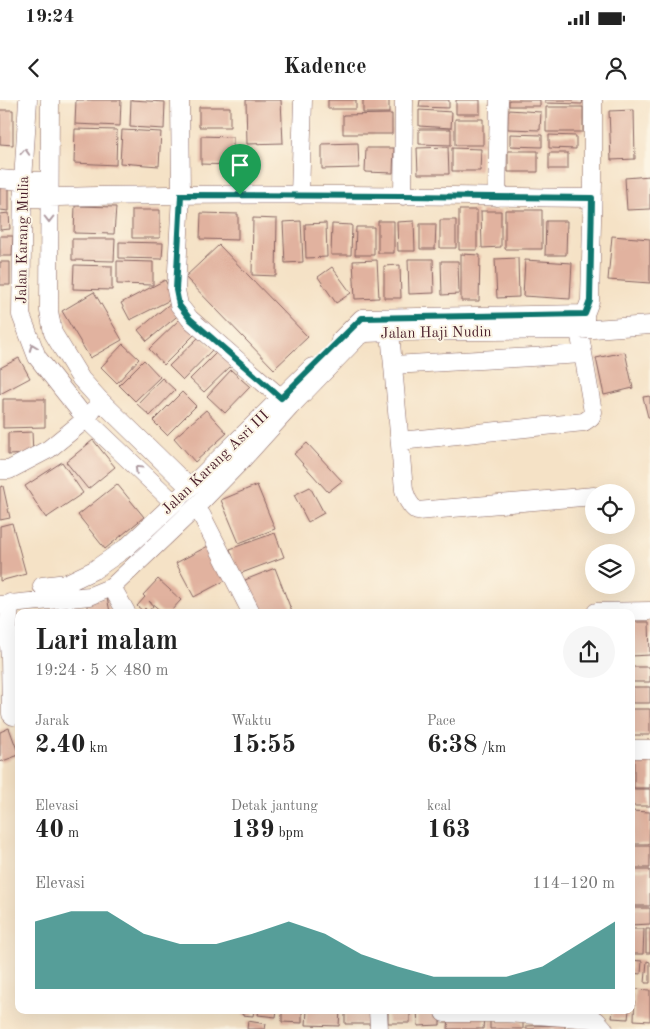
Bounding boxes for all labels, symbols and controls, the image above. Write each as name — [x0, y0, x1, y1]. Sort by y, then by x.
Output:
text: 19:24 — [25, 8, 74, 27]
icon: back — [20, 54, 48, 82]
icon: person — [602, 54, 630, 82]
text: Kadence — [283, 56, 367, 78]
pin — [219, 144, 261, 195]
one-way arrow — [19, 147, 30, 155]
icon: arrive — [226, 151, 254, 179]
street label: Jalan Karang Mulia — [15, 175, 32, 304]
one-way arrow — [44, 215, 54, 223]
street label: Jalan Haji Nudin — [380, 325, 492, 342]
one-way arrow — [29, 343, 40, 352]
street label: Jalan Karang Asri III — [160, 408, 272, 518]
one-way arrow — [135, 466, 144, 475]
map controls — [585, 484, 635, 594]
button: locate — [585, 484, 635, 534]
button: layers — [585, 544, 635, 594]
button: share — [563, 626, 615, 678]
text: Lari malam — [35, 628, 178, 656]
text: 19:24 · 5 × 480 m — [35, 663, 168, 679]
text: Jarak — [35, 714, 69, 728]
text: Waktu — [231, 714, 271, 728]
text: Pace — [427, 714, 455, 728]
text: 2.40 — [35, 733, 86, 758]
text: 15:55 — [231, 733, 296, 758]
text: 6:38 — [427, 733, 478, 758]
text: km — [86, 741, 108, 755]
text: /km — [478, 741, 506, 755]
text: Elevasi — [35, 799, 79, 813]
text: Detak jantung — [231, 799, 318, 813]
text: kcal — [427, 799, 451, 813]
text: 40 — [35, 818, 64, 843]
text: 139 — [231, 818, 275, 843]
text: 163 — [427, 818, 471, 843]
text: m — [64, 826, 79, 840]
text: bpm — [275, 826, 304, 840]
text: Elevasi — [35, 876, 85, 892]
text: 114–120 m — [532, 876, 615, 892]

